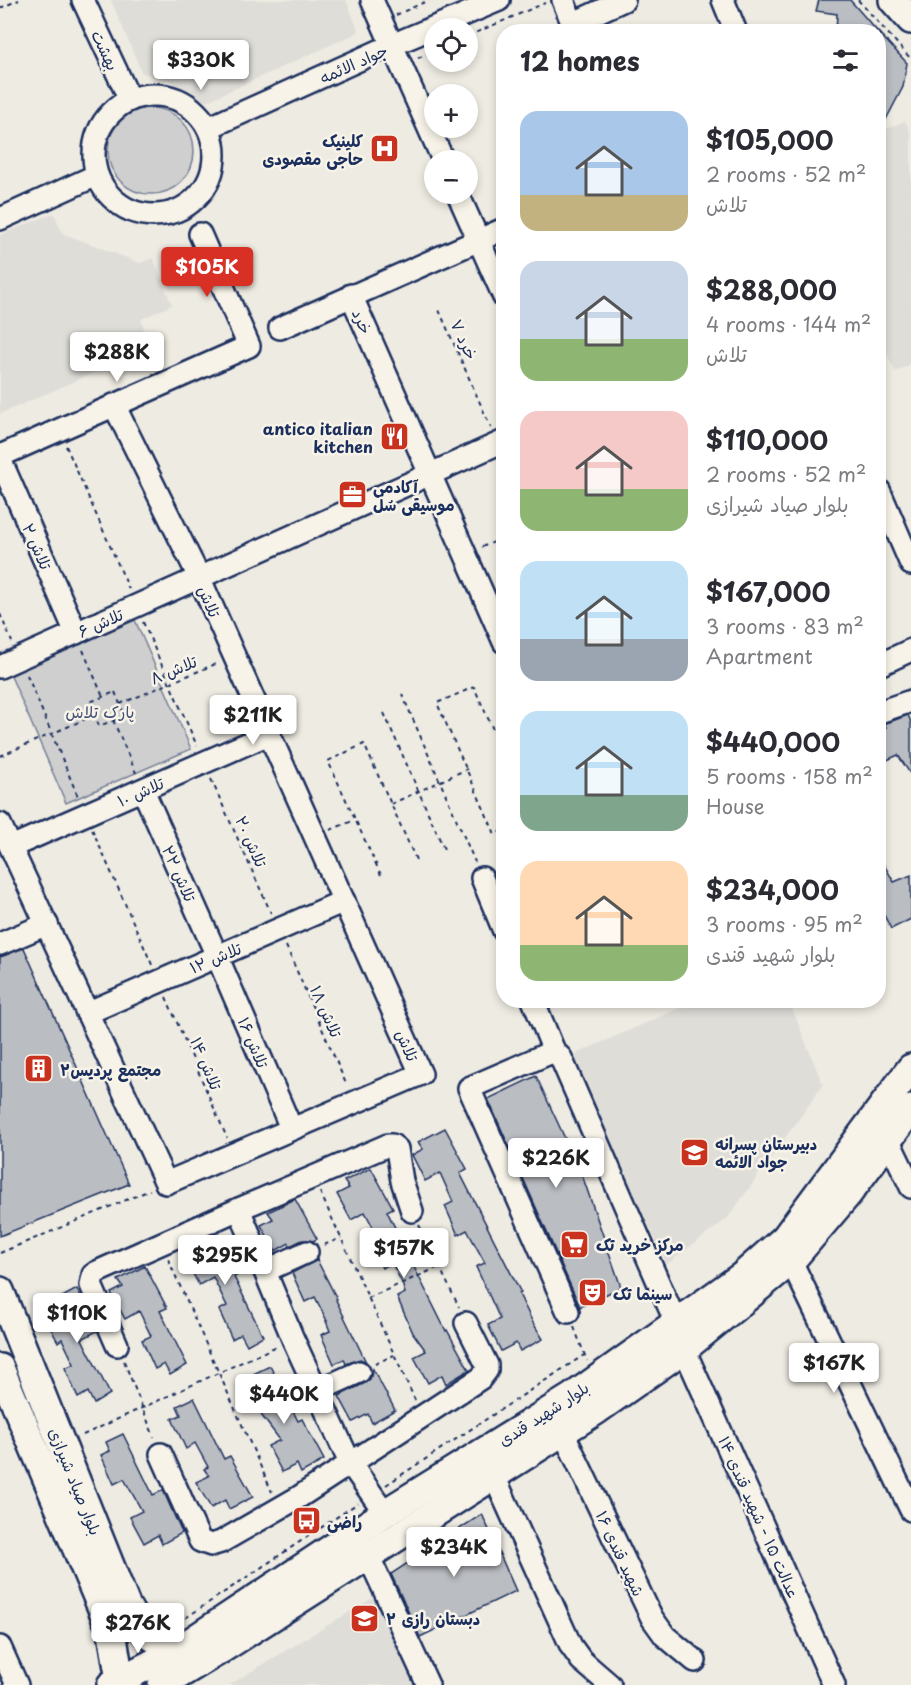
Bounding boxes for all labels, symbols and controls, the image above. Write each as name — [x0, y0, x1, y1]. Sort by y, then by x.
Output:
map controls — [424, 18, 478, 204]
button: locate — [424, 18, 478, 72]
street label: بهشت — [86, 26, 126, 74]
street label: جواد الائمه — [315, 37, 391, 89]
pin: $330K — [159, 40, 243, 91]
text: 12 homes — [520, 41, 640, 80]
text: $330K — [167, 44, 235, 74]
icon: filters — [829, 44, 862, 77]
button: + — [424, 84, 478, 138]
text: $105,000 — [706, 120, 834, 159]
place label: کلینیک حاجی مقصودی — [262, 128, 363, 170]
hospital icon: کلینیک حاجی مقصودی — [368, 133, 400, 165]
icon: home — [568, 135, 640, 207]
button: − — [424, 150, 478, 204]
text: 2 rooms · 52 m² — [706, 159, 866, 189]
text: تلاش — [706, 189, 747, 219]
pin: $105K — [165, 247, 249, 298]
text: $105K — [175, 251, 239, 281]
text: $288,000 — [706, 270, 837, 309]
icon: home — [568, 285, 640, 357]
street label: خرد — [347, 305, 379, 337]
text: 4 rooms · 144 m² — [706, 309, 871, 339]
street label: خرد ۷ — [446, 315, 484, 363]
pin: $288K — [75, 332, 159, 383]
text: $288K — [84, 336, 150, 366]
text: تلاش — [706, 339, 747, 369]
place label: antico italian kitchen — [263, 416, 373, 458]
text: $110,000 — [706, 420, 828, 459]
restaurant icon: antico italian kitchen — [378, 421, 410, 453]
icon: home — [568, 435, 640, 507]
text: 2 rooms · 52 m² — [706, 459, 866, 489]
place label: آکادمی موسیقی سُل — [373, 474, 455, 516]
office icon: آکادمی موسیقی سُل — [336, 479, 368, 511]
text: بلوار صیاد شیرازی — [706, 489, 848, 519]
street label: تلاش ۲ — [17, 519, 59, 573]
text: $167,000 — [706, 572, 830, 611]
street label: تلاش — [192, 581, 228, 621]
icon: home — [568, 585, 640, 657]
street label: تلاش ۶ — [73, 601, 127, 643]
text: 3 rooms · 83 m² — [706, 611, 864, 641]
text: Apartment — [706, 641, 813, 671]
street label: تلاش ۸ — [146, 648, 201, 690]
pin: $211K — [211, 695, 295, 746]
park label: پارک تلاش — [66, 699, 134, 723]
text: $211K — [224, 699, 282, 729]
text: $440,000 — [706, 722, 840, 761]
icon: home — [568, 735, 640, 807]
text: 5 rooms · 158 m² — [706, 761, 873, 791]
street label: تلاش ۱۰ — [113, 770, 167, 812]
text: House — [706, 791, 765, 821]
street label: تلاش ۲۰ — [230, 812, 274, 871]
street label: تلاش ۲۲ — [157, 841, 203, 905]
text: $234,000 — [706, 870, 839, 909]
icon: home — [568, 885, 640, 957]
text: 3 rooms · 95 m² — [706, 909, 863, 939]
street label: تلاش ۱۲ — [185, 935, 245, 979]
text: بلوار شهید قندی — [706, 939, 836, 969]
street label: تلاش ۱۸ — [305, 981, 349, 1041]
street label: تلاش ۱۶ — [233, 1013, 276, 1072]
street label: تلاش — [390, 1025, 426, 1065]
street label: تلاش ۱۴ — [185, 1033, 229, 1094]
building icon: مجتمع پردیس۲ — [23, 1053, 55, 1085]
place label: مجتمع پردیس۲ — [60, 1057, 161, 1082]
place label: دبیرستان پسرانه جواد الائمه — [715, 1131, 817, 1173]
school or university icon: دبیرستان پسرانه جواد الائمه — [678, 1136, 710, 1168]
pin: $226K — [514, 1138, 598, 1189]
text: $226K — [522, 1142, 590, 1172]
pin: $157K — [362, 1228, 446, 1279]
supermarket icon: مرکز خرید تک — [559, 1228, 591, 1260]
text: $157K — [374, 1232, 434, 1262]
place label: مرکز خرید تک — [596, 1232, 684, 1256]
pin: $295K — [183, 1235, 267, 1286]
text: $295K — [192, 1239, 258, 1269]
theatre icon: سینما تک — [576, 1277, 608, 1309]
place label: سینما تک — [613, 1281, 672, 1305]
pin: $110K — [35, 1293, 119, 1344]
text: $110K — [47, 1297, 107, 1327]
pin: $167K — [792, 1343, 876, 1394]
text: $167K — [803, 1347, 865, 1377]
pin: $440K — [242, 1374, 326, 1425]
street label: بلوار شهید قندی — [493, 1375, 593, 1451]
text: $440K — [249, 1378, 319, 1408]
street label: بلوار صیاد شیرازی — [44, 1424, 108, 1538]
street label: عدالت ۱۵ - شهید قندی ۱۴ — [713, 1432, 807, 1602]
bus stop icon: راضی — [290, 1505, 322, 1537]
street label: شهید قندی ۱۶ — [591, 1506, 651, 1600]
place label: راضی — [327, 1509, 362, 1533]
pin: $234K — [412, 1527, 496, 1578]
text: $234K — [420, 1531, 488, 1561]
school or university icon: دبستان رازی ۲ — [349, 1602, 381, 1634]
pin: $276K — [96, 1603, 180, 1654]
place label: دبستان رازی ۲ — [386, 1606, 480, 1630]
text: $276K — [105, 1607, 171, 1637]

